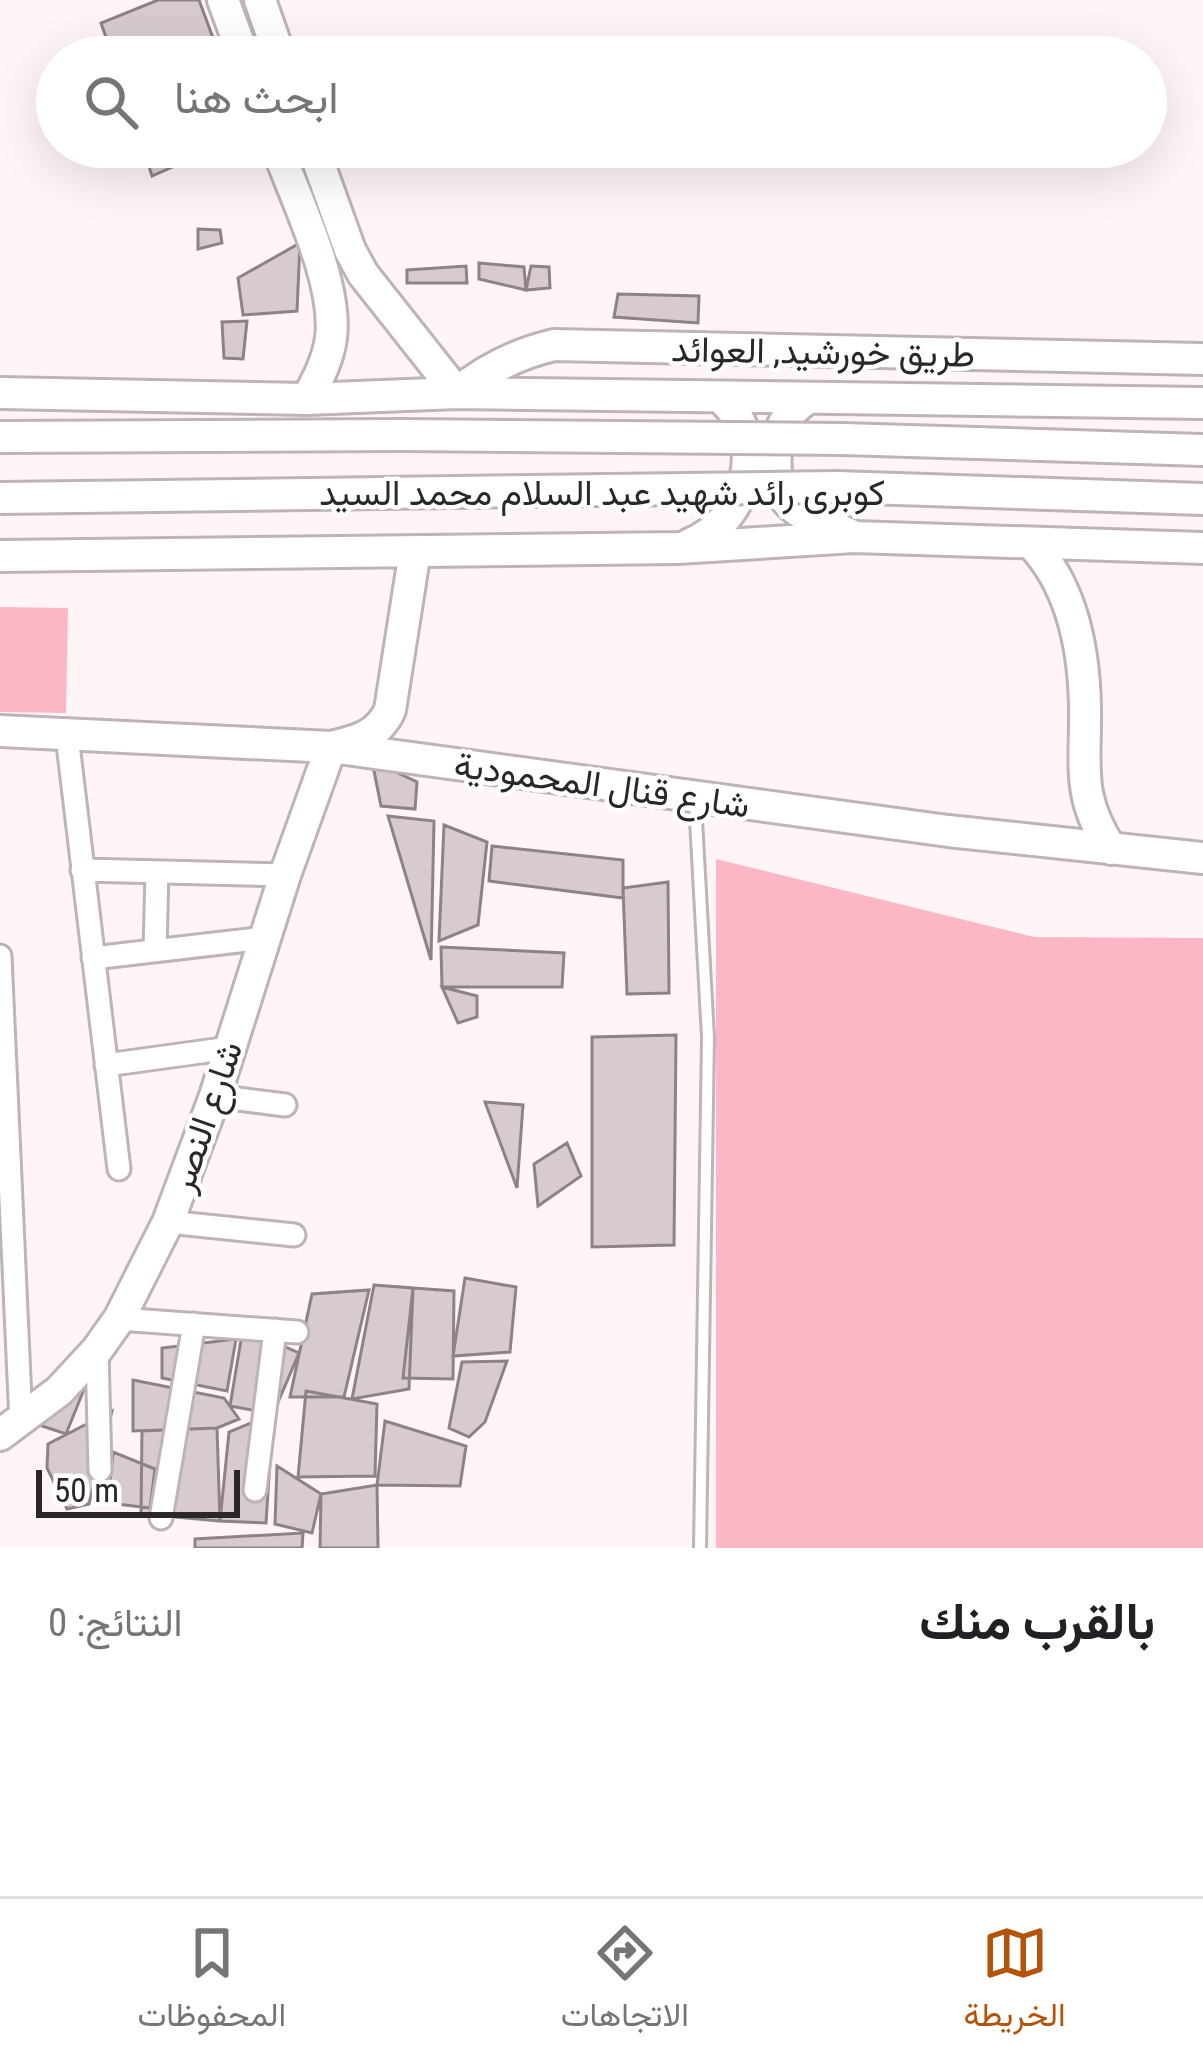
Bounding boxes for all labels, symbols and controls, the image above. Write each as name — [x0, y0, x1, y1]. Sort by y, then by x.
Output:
search box — [36, 36, 1167, 168]
icon: search — [78, 69, 144, 135]
text: ابحث هنا — [174, 71, 339, 124]
street label: طريق خورشيد, العوائد — [671, 328, 975, 377]
street label: كوبرى رائد شهيد عبد السلام محمد السيد — [319, 472, 885, 516]
street label: شارع قنال المحمودية — [451, 743, 752, 829]
street label: شارع النصر — [160, 1036, 254, 1199]
scale bar — [36, 1464, 240, 1517]
text: 50 m — [54, 1471, 119, 1510]
text: بالقرب منك — [919, 1592, 1155, 1651]
text: النتائج: 0 — [48, 1600, 183, 1646]
tab: المحفوظات — [137, 1920, 286, 2044]
tab: الاتجاهات — [561, 1920, 689, 2044]
tab: الخريطة — [964, 1920, 1066, 2044]

